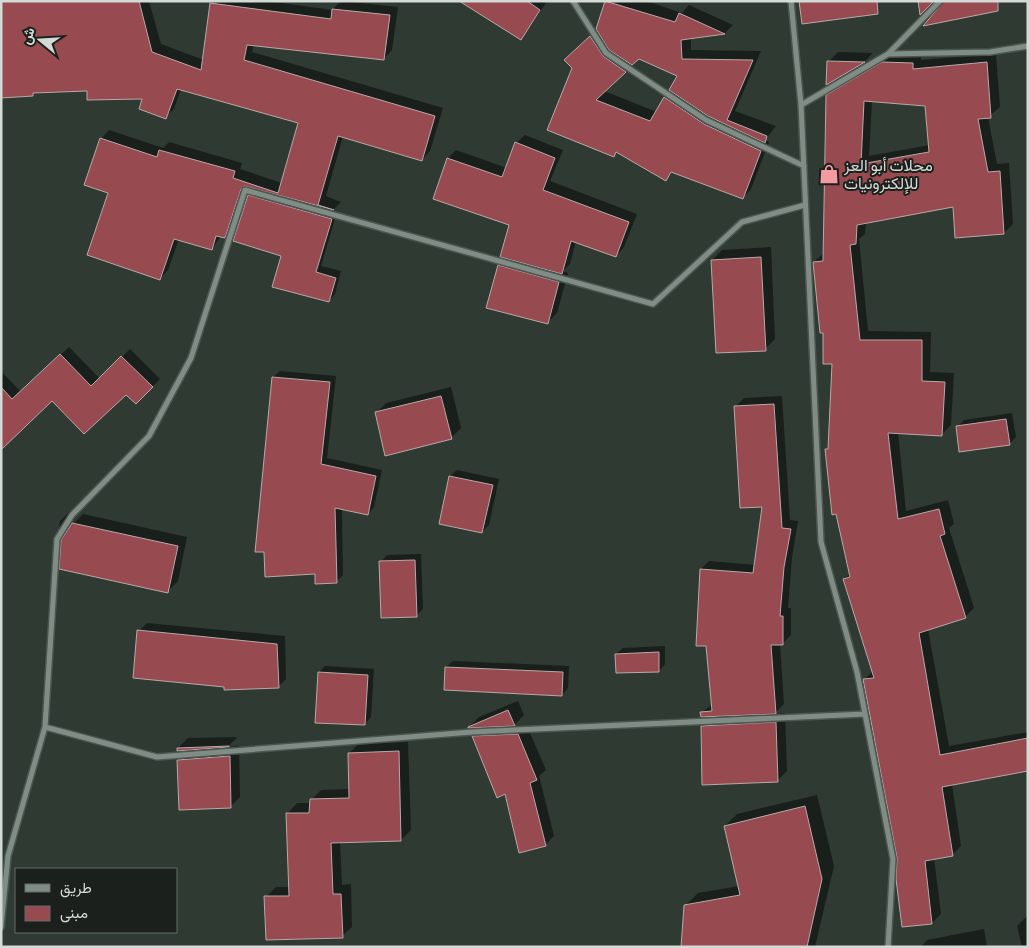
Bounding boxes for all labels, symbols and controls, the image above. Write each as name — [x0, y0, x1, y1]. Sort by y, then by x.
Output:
north arrow — [15, 15, 65, 65]
text: ش — [16, 25, 41, 47]
place label: محلات أبو العز للإلكترونيات — [843, 155, 933, 195]
shop icon: محلات أبو العز للإلكترونيات — [818, 163, 840, 185]
legend — [15, 868, 178, 933]
text: طريق — [60, 878, 92, 899]
text: مبنى — [60, 903, 88, 924]

